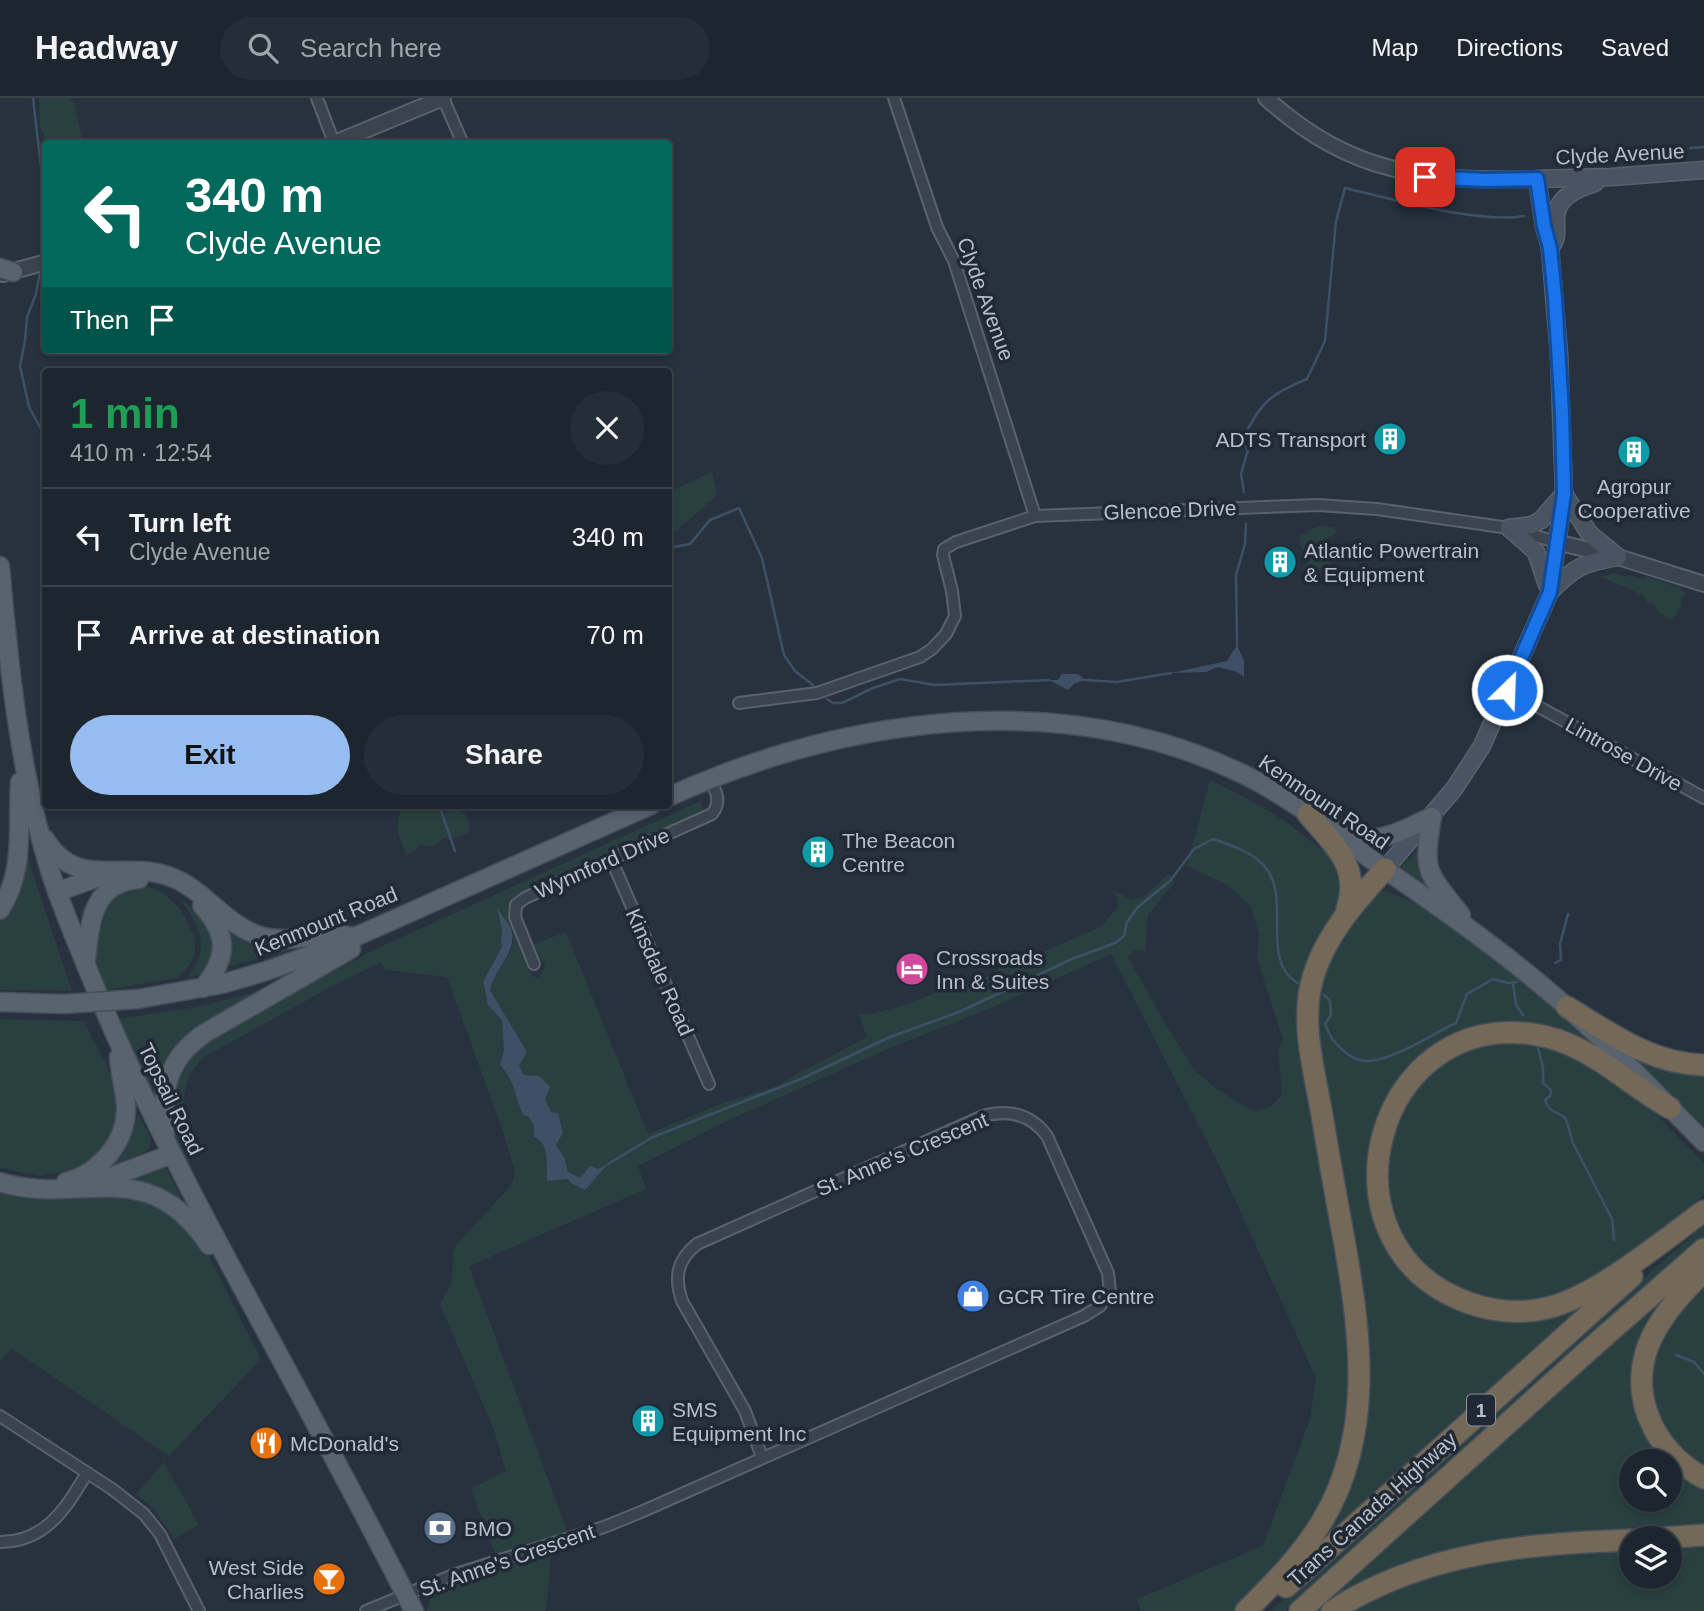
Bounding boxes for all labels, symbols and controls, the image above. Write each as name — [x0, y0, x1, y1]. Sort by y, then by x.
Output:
search box — [220, 17, 710, 80]
text: Headway — [35, 29, 178, 66]
icon: search — [244, 29, 282, 67]
text: Search here — [300, 33, 442, 63]
text: Map — [1372, 34, 1418, 61]
text: Directions — [1456, 34, 1563, 61]
text: Saved — [1601, 34, 1669, 61]
street label: Clyde Avenue — [1555, 139, 1685, 169]
pin — [1395, 147, 1455, 207]
icon: arrive — [1406, 158, 1444, 196]
icon: left — [70, 168, 161, 259]
text: 340 m — [185, 168, 324, 222]
text: Clyde Avenue — [185, 225, 382, 261]
street label: Clyde Avenue — [953, 234, 1019, 364]
icon: arrive — [143, 301, 181, 339]
text: Then — [70, 305, 129, 335]
text: 1 min — [70, 390, 180, 437]
button: close — [570, 391, 644, 465]
building icon: ADTS Transport — [1371, 420, 1409, 458]
place label: ADTS Transport — [1215, 428, 1366, 451]
building icon: Agropur Cooperative — [1615, 433, 1653, 471]
text: 410 m · 12:54 — [70, 440, 212, 466]
place label: Agropur Cooperative — [1577, 475, 1691, 522]
street label: Glencoe Drive — [1103, 496, 1237, 524]
text: Turn left — [129, 508, 231, 538]
icon: left — [70, 518, 108, 556]
text: 340 m — [572, 522, 644, 552]
text: Clyde Avenue — [129, 539, 271, 565]
place label: Atlantic Powertrain & Equipment — [1304, 539, 1479, 586]
building icon: Atlantic Powertrain & Equipment — [1261, 543, 1299, 581]
icon: arrive — [70, 616, 108, 654]
text: Arrive at destination — [129, 620, 380, 650]
text: 70 m — [586, 620, 644, 650]
position arrow — [1470, 653, 1544, 727]
street label: Lintrose Drive — [1562, 713, 1686, 795]
button: Exit — [70, 715, 350, 795]
button: Share — [364, 715, 644, 795]
street label: Kenmount Road — [1255, 750, 1393, 854]
street label: Wynnford Drive — [531, 823, 673, 903]
place label: The Beacon Centre — [842, 829, 955, 876]
building icon: The Beacon Centre — [799, 833, 837, 871]
street label: Kenmount Road — [251, 882, 401, 960]
street label: Kinsdale Road — [622, 905, 698, 1039]
place label: Crossroads Inn & Suites — [936, 946, 1049, 993]
hotel icon: Crossroads Inn & Suites — [893, 950, 931, 988]
street label: Topsail Road — [134, 1039, 208, 1159]
street label: St. Anne's Crescent — [813, 1107, 991, 1200]
shop icon: GCR Tire Centre — [954, 1277, 992, 1315]
place label: GCR Tire Centre — [998, 1285, 1154, 1308]
road number: 1 — [1467, 1394, 1495, 1426]
place label: SMS Equipment Inc — [672, 1398, 806, 1445]
building icon: SMS Equipment Inc — [629, 1402, 667, 1440]
restaurant icon: McDonald's — [247, 1424, 285, 1462]
street label: Trans Canada Highway — [1283, 1427, 1461, 1591]
place label: McDonald's — [290, 1432, 399, 1455]
map controls — [1619, 1449, 1682, 1589]
button: search — [1619, 1449, 1682, 1512]
bank icon: BMO — [421, 1509, 459, 1547]
place label: BMO — [464, 1517, 512, 1540]
street label: St. Anne's Crescent — [416, 1519, 598, 1601]
button: layers — [1619, 1526, 1682, 1589]
place label: West Side Charlies — [209, 1556, 304, 1603]
bar icon: West Side Charlies — [310, 1560, 348, 1598]

